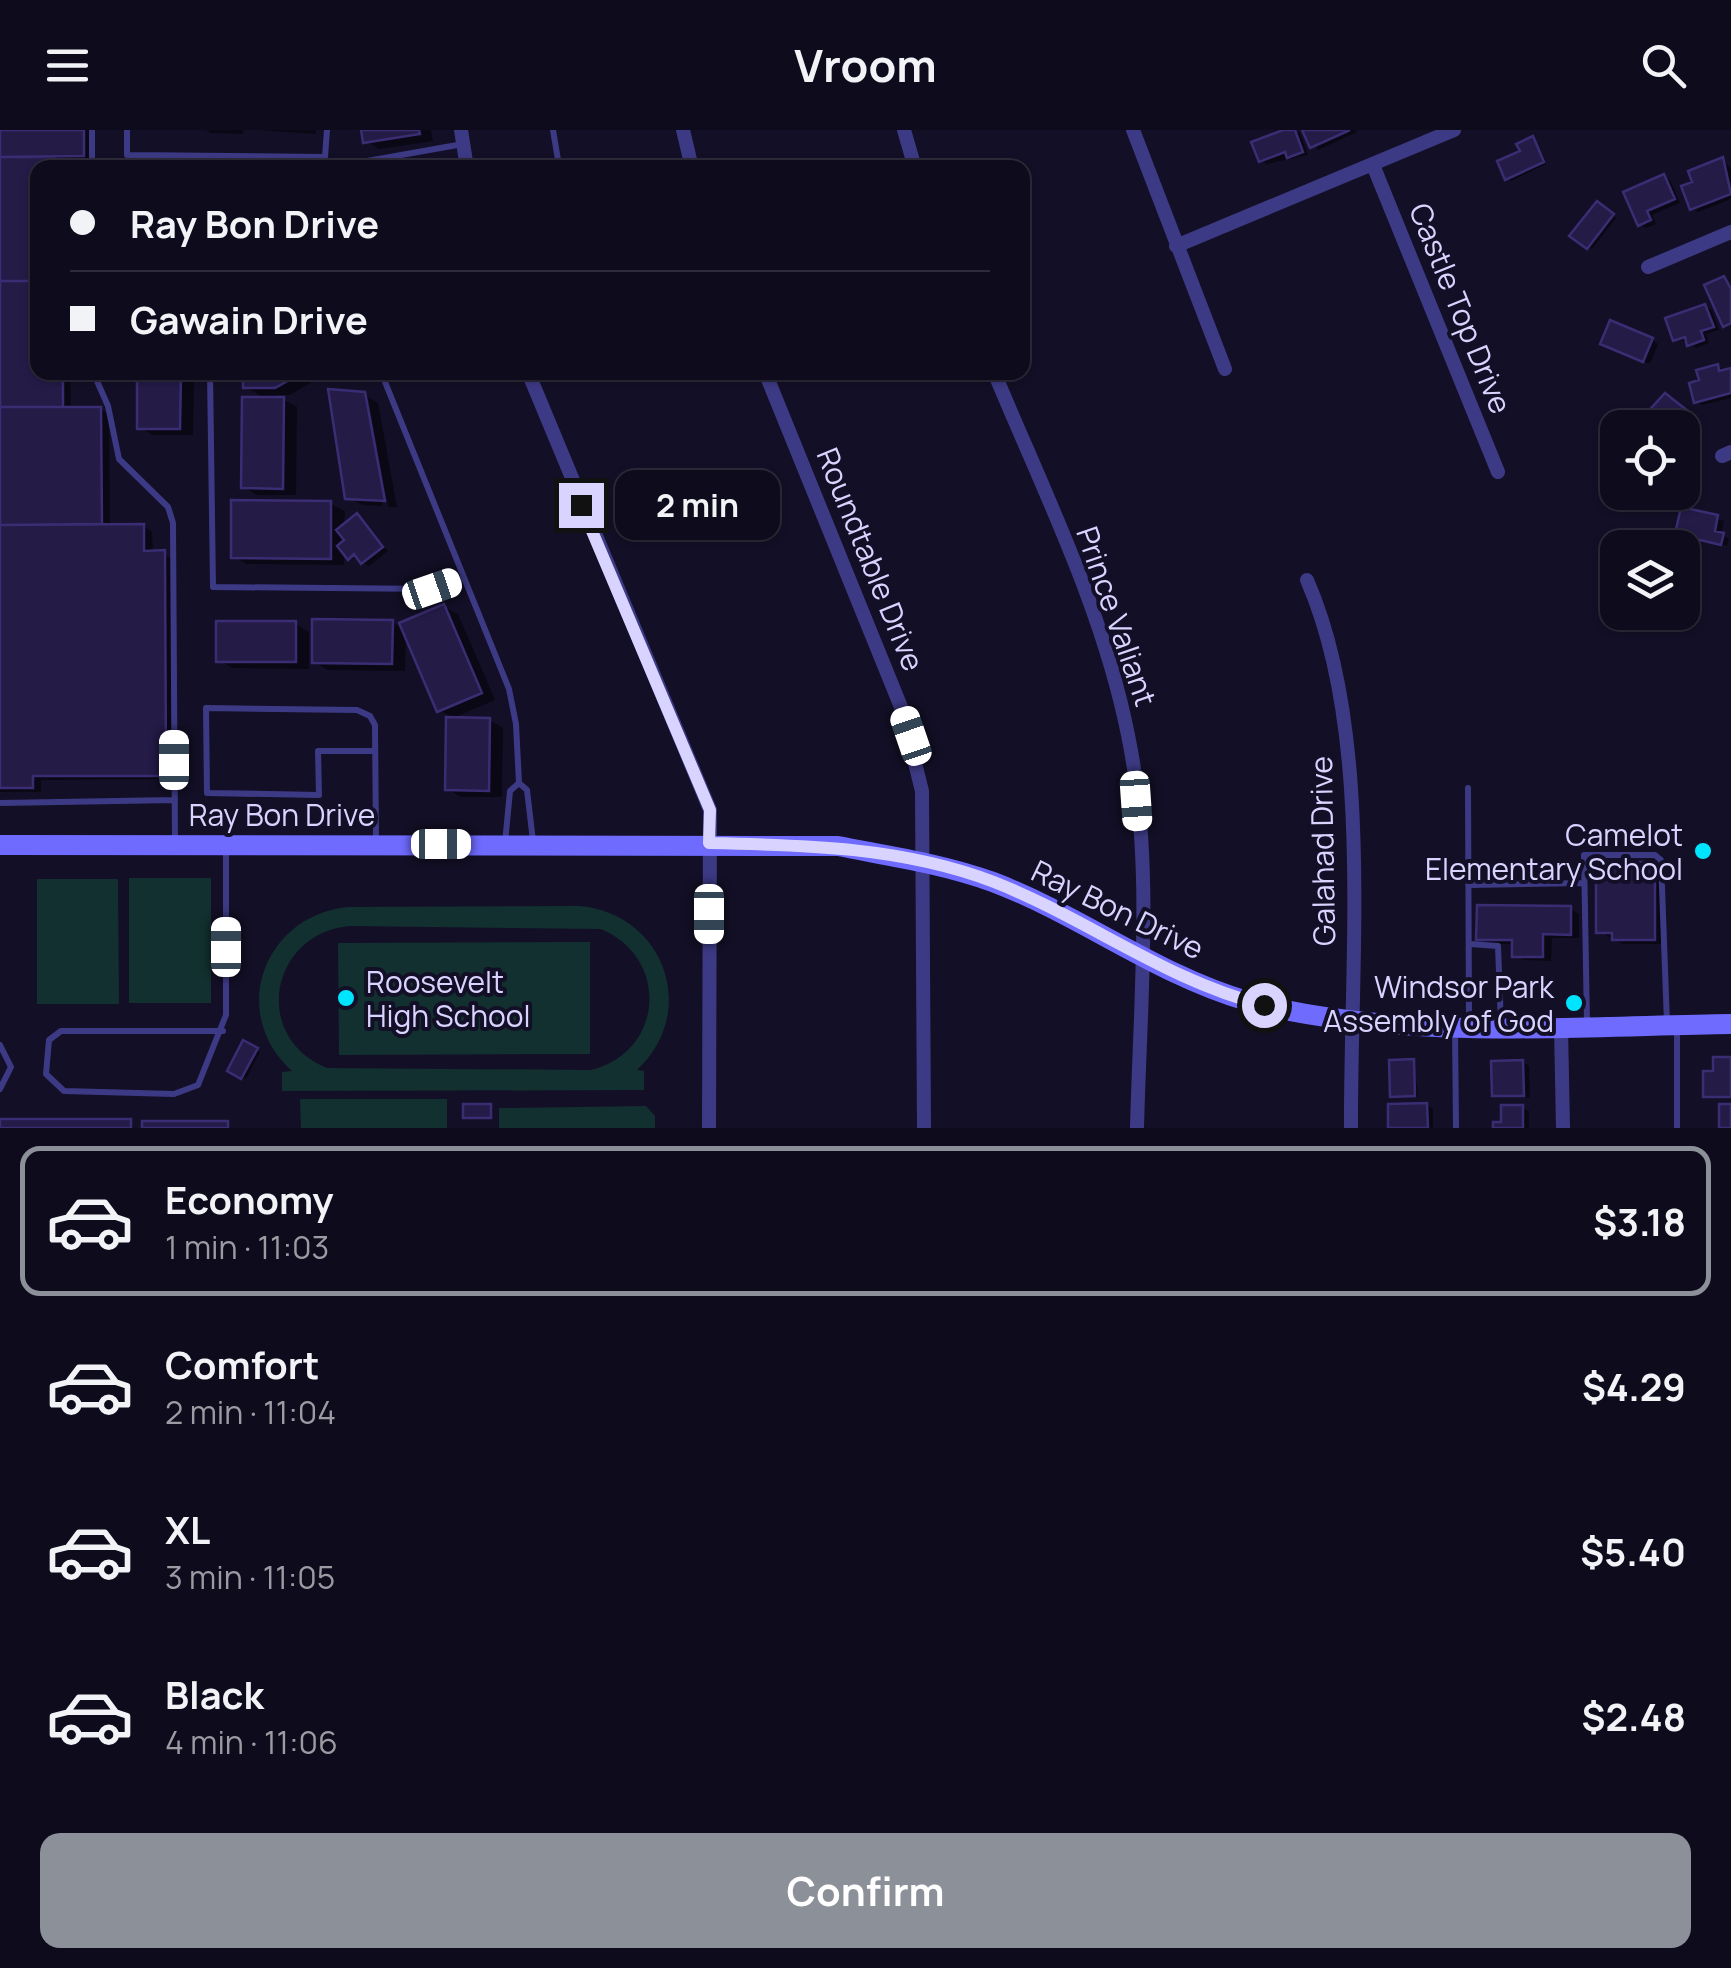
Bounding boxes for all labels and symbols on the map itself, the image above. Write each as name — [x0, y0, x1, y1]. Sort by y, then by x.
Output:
street label: Castle Top Drive — [1400, 197, 1522, 419]
street label: Roundtable Drive — [808, 441, 934, 677]
callout: 2 min — [616, 470, 781, 540]
route end — [559, 483, 604, 528]
street label: Prince Valiant — [1067, 521, 1167, 711]
car — [399, 565, 465, 613]
car — [887, 703, 935, 769]
car — [159, 730, 189, 790]
street label: Galahad Drive — [1300, 756, 1344, 946]
car — [1119, 770, 1153, 832]
street label: Ray Bon Drive — [189, 794, 375, 835]
place label: Camelot Elementary School — [1425, 814, 1683, 889]
car — [411, 829, 471, 859]
marker: Camelot Elementary School — [1692, 840, 1714, 862]
street label: Ray Bon Drive — [1025, 850, 1211, 968]
car — [694, 884, 724, 944]
car — [211, 917, 241, 977]
place label: Roosevelt High School — [366, 961, 531, 1036]
place label: Windsor Park Assembly of God — [1323, 966, 1555, 1041]
route start — [1242, 983, 1287, 1028]
marker: Roosevelt High School — [335, 987, 357, 1009]
marker: Windsor Park Assembly of God — [1563, 992, 1585, 1014]

